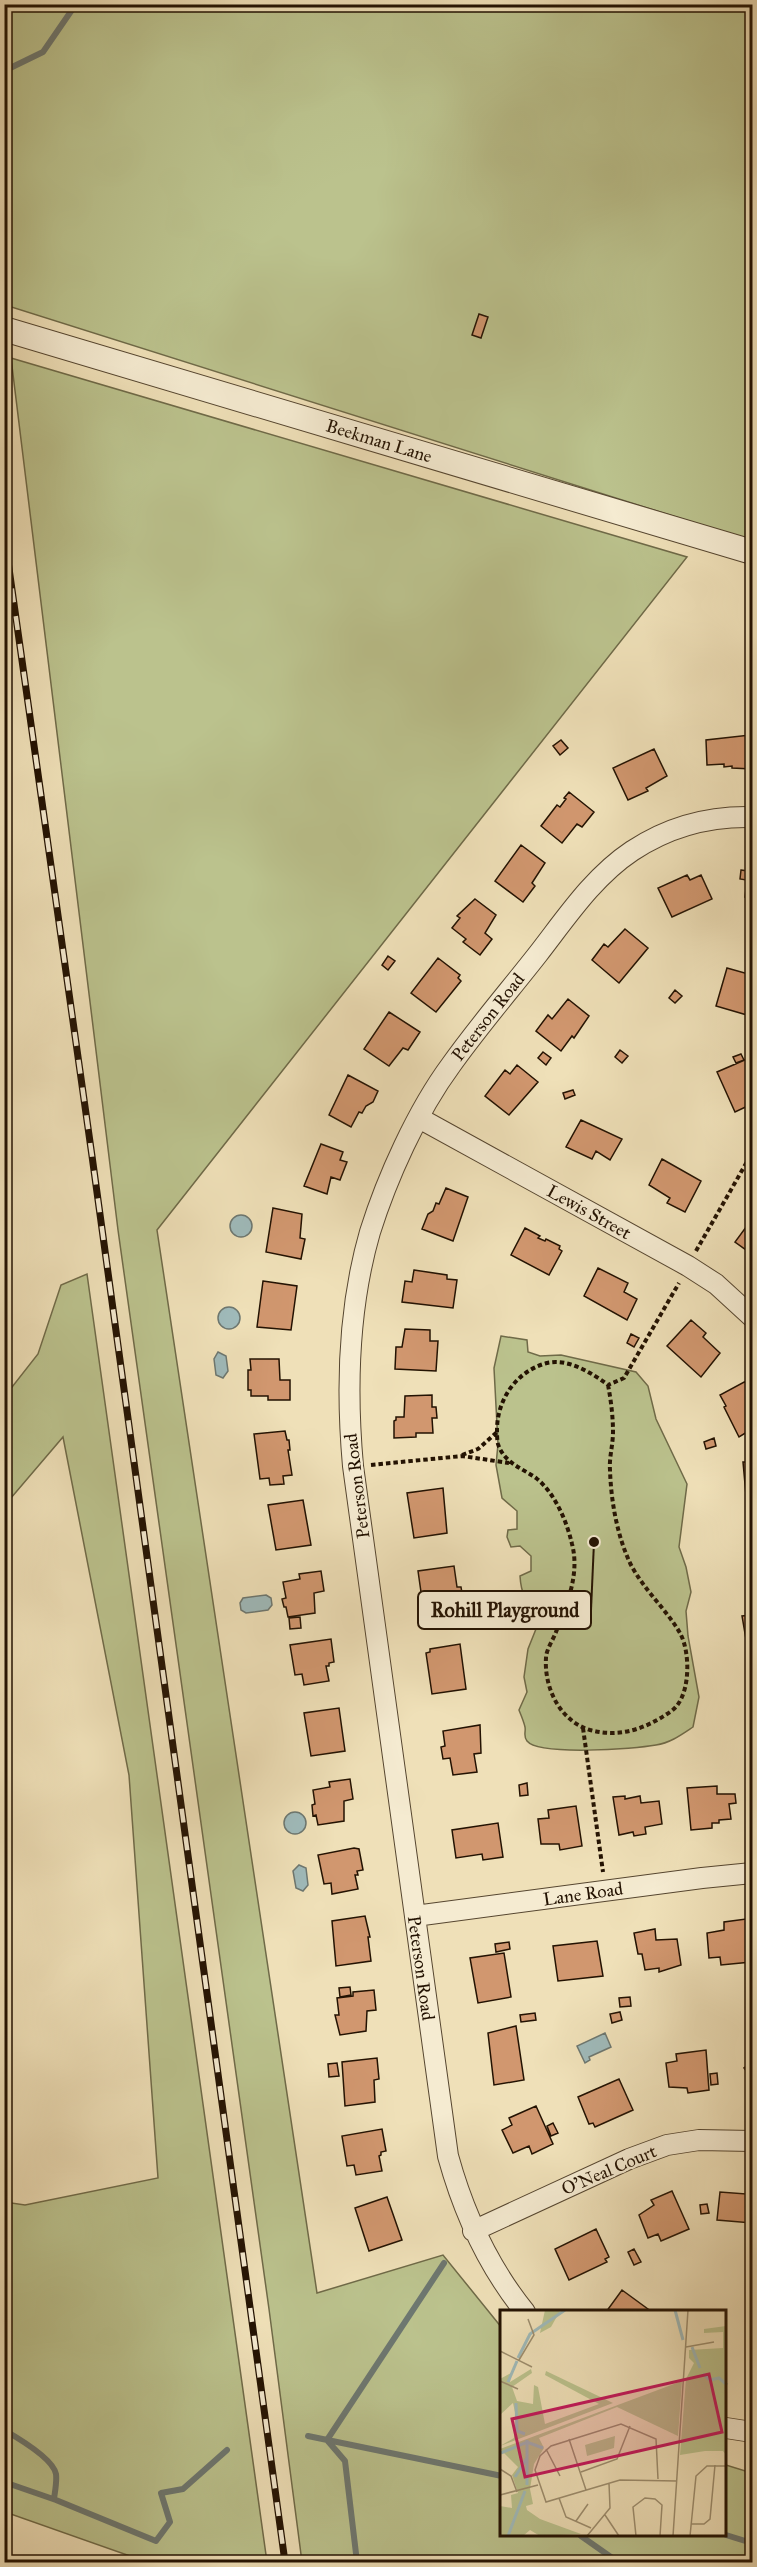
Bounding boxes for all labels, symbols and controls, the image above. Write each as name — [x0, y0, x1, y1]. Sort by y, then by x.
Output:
street label: Beekman Lane — [323, 414, 435, 468]
street label: Peterson Road — [447, 969, 529, 1065]
street label: Lewis Street — [543, 1180, 635, 1244]
street label: Peterson Road — [340, 1432, 374, 1540]
callout: Rohill Playground — [418, 1591, 591, 1629]
text: Rohill Playground — [431, 1598, 580, 1623]
street label: Lane Road — [542, 1878, 624, 1910]
street label: Peterson Road — [403, 1914, 439, 2022]
street label: O'Neal Court — [558, 2140, 660, 2200]
inset map — [500, 2310, 727, 2537]

